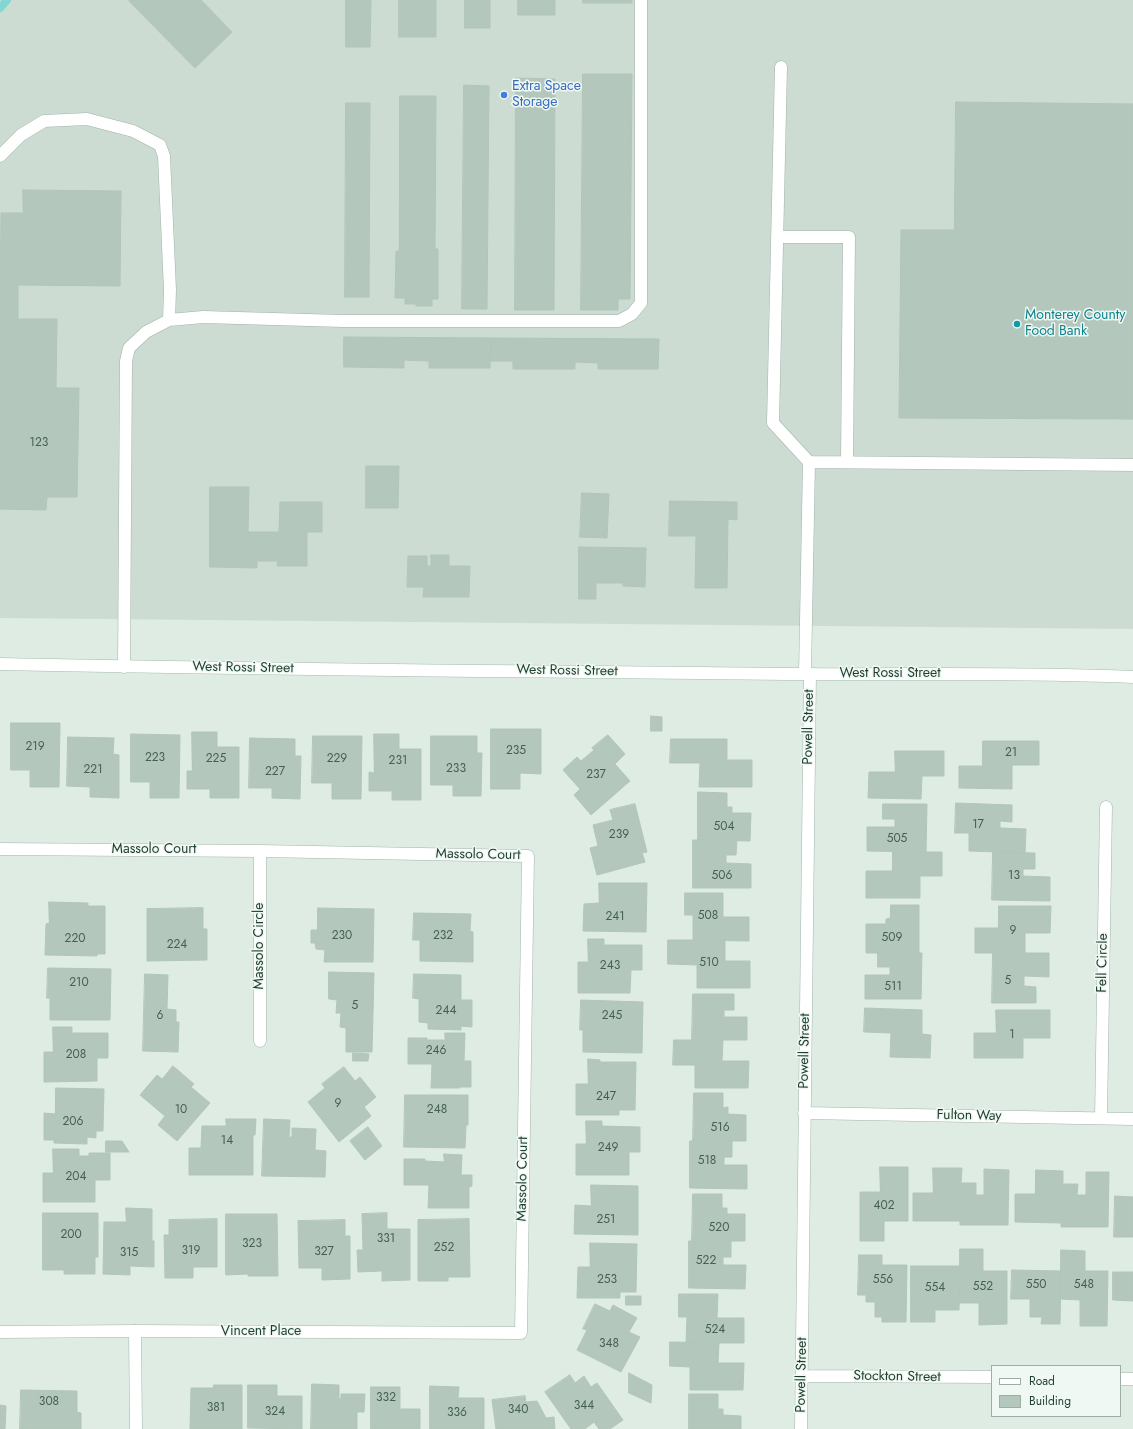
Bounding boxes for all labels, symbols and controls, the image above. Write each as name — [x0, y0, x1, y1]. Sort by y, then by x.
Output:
place label: Extra Space Storage — [512, 79, 581, 112]
marker: Extra Space Storage — [499, 90, 509, 100]
place label: Monterey County Food Bank — [1025, 308, 1125, 340]
marker: Monterey County Food Bank — [1012, 319, 1022, 329]
house number: 123 — [30, 436, 48, 450]
street label: West Rossi Street — [192, 659, 294, 677]
street label: West Rossi Street — [516, 662, 618, 680]
street label: West Rossi Street — [839, 666, 941, 682]
street label: Powell Street — [800, 689, 818, 765]
house number: 219 — [25, 740, 45, 754]
house number: 235 — [506, 744, 526, 758]
house number: 21 — [1005, 746, 1017, 760]
house number: 223 — [145, 751, 165, 765]
house number: 225 — [206, 752, 226, 766]
house number: 229 — [327, 752, 347, 766]
house number: 231 — [389, 754, 407, 768]
house number: 233 — [446, 762, 466, 776]
house number: 221 — [83, 763, 103, 777]
house number: 227 — [265, 765, 285, 779]
house number: 237 — [586, 768, 606, 782]
house number: 17 — [972, 818, 984, 832]
house number: 504 — [714, 820, 734, 834]
house number: 239 — [609, 828, 629, 842]
house number: 505 — [887, 832, 907, 846]
street label: Massolo Court — [112, 842, 196, 858]
street label: Massolo Court — [435, 846, 521, 864]
house number: 506 — [712, 869, 732, 883]
house number: 13 — [1008, 869, 1020, 883]
street label: Massolo Circle — [252, 902, 268, 990]
house number: 508 — [698, 909, 718, 923]
house number: 241 — [605, 910, 625, 924]
house number: 9 — [1010, 924, 1016, 938]
house number: 230 — [332, 929, 352, 943]
house number: 232 — [433, 929, 453, 943]
house number: 509 — [882, 931, 902, 945]
house number: 220 — [65, 932, 85, 946]
street label: Fell Circle — [1094, 933, 1112, 993]
house number: 224 — [167, 938, 187, 952]
house number: 510 — [699, 956, 719, 970]
house number: 243 — [600, 959, 620, 973]
house number: 5 — [1005, 974, 1011, 988]
house number: 210 — [69, 976, 89, 990]
house number: 511 — [884, 980, 902, 994]
house number: 5 — [352, 999, 358, 1013]
house number: 244 — [436, 1004, 456, 1018]
house number: 6 — [157, 1009, 163, 1023]
house number: 245 — [602, 1009, 622, 1023]
street label: Powell Street — [796, 1013, 814, 1089]
house number: 1 — [1009, 1028, 1015, 1042]
house number: 246 — [426, 1044, 446, 1058]
house number: 208 — [66, 1048, 86, 1062]
house number: 247 — [596, 1090, 616, 1104]
house number: 9 — [335, 1097, 341, 1111]
house number: 10 — [175, 1103, 187, 1117]
house number: 248 — [427, 1103, 447, 1117]
street label: Fulton Way — [936, 1107, 1002, 1125]
house number: 206 — [63, 1115, 83, 1129]
house number: 516 — [710, 1121, 730, 1135]
house number: 14 — [221, 1134, 233, 1148]
street label: Massolo Court — [514, 1136, 532, 1222]
house number: 249 — [598, 1141, 618, 1155]
house number: 518 — [698, 1154, 716, 1168]
house number: 204 — [65, 1170, 87, 1184]
house number: 402 — [873, 1199, 895, 1213]
house number: 251 — [597, 1213, 615, 1227]
house number: 520 — [709, 1221, 729, 1235]
house number: 200 — [60, 1228, 82, 1242]
house number: 331 — [377, 1232, 395, 1246]
house number: 323 — [242, 1237, 262, 1251]
house number: 252 — [434, 1241, 454, 1255]
house number: 319 — [182, 1244, 200, 1258]
house number: 327 — [314, 1245, 334, 1259]
house number: 315 — [120, 1246, 138, 1260]
house number: 522 — [696, 1254, 716, 1268]
house number: 253 — [597, 1273, 617, 1287]
house number: 556 — [873, 1273, 893, 1287]
house number: 550 — [1026, 1278, 1046, 1292]
house number: 548 — [1074, 1278, 1094, 1292]
house number: 552 — [973, 1280, 993, 1294]
house number: 554 — [925, 1281, 945, 1295]
house number: 524 — [705, 1323, 725, 1337]
street label: Vincent Place — [221, 1324, 301, 1340]
house number: 348 — [599, 1337, 619, 1351]
street label: Powell Street — [793, 1337, 811, 1413]
legend — [991, 1365, 1121, 1417]
street label: Stockton Street — [853, 1368, 941, 1386]
text: Road — [1029, 1372, 1055, 1390]
house number: 332 — [376, 1391, 396, 1405]
text: Building — [1029, 1392, 1071, 1410]
house number: 308 — [39, 1395, 59, 1409]
house number: 344 — [574, 1399, 594, 1413]
house number: 381 — [207, 1401, 225, 1415]
house number: 340 — [508, 1403, 528, 1417]
house number: 324 — [265, 1405, 285, 1419]
house number: 336 — [447, 1406, 467, 1420]

